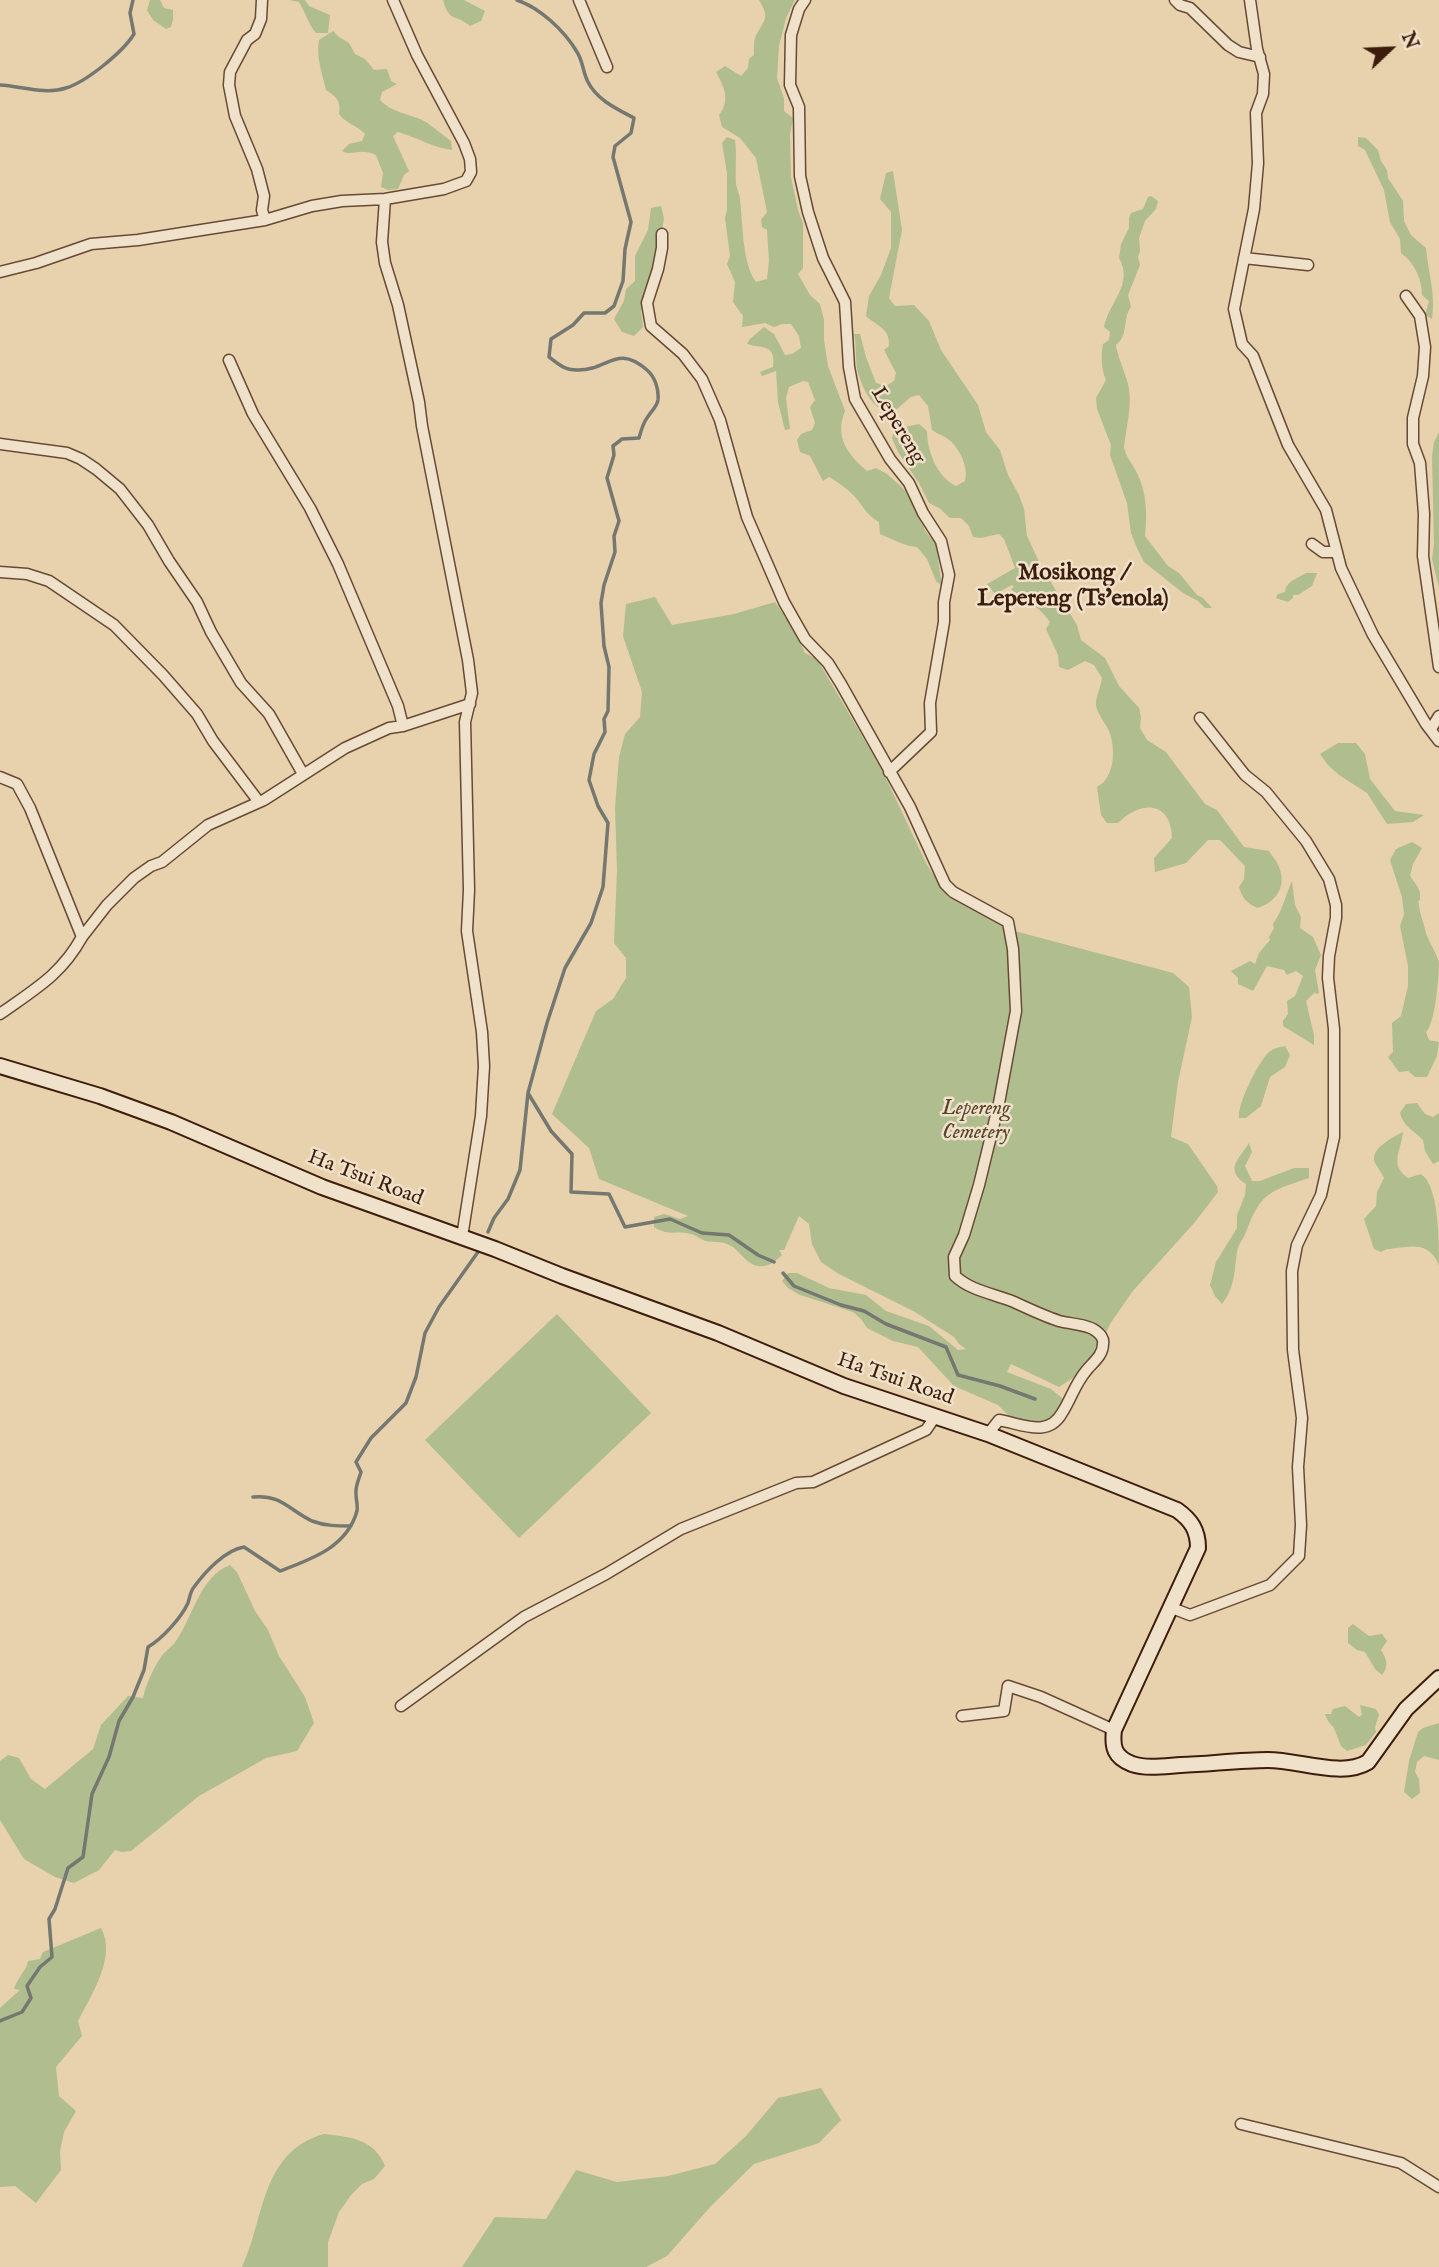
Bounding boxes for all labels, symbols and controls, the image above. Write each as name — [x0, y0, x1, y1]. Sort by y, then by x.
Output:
north arrow — [1355, 14, 1425, 84]
text: N — [1395, 29, 1424, 53]
street label: Lepereng — [864, 383, 930, 469]
district label: Mosikong / Lepereng (Ts'enola) — [977, 560, 1169, 614]
park label: Lepereng Cemetery — [942, 1097, 1010, 1147]
street label: Ha Tsui Road — [304, 1145, 426, 1213]
street label: Ha Tsui Road — [834, 1348, 956, 1412]

